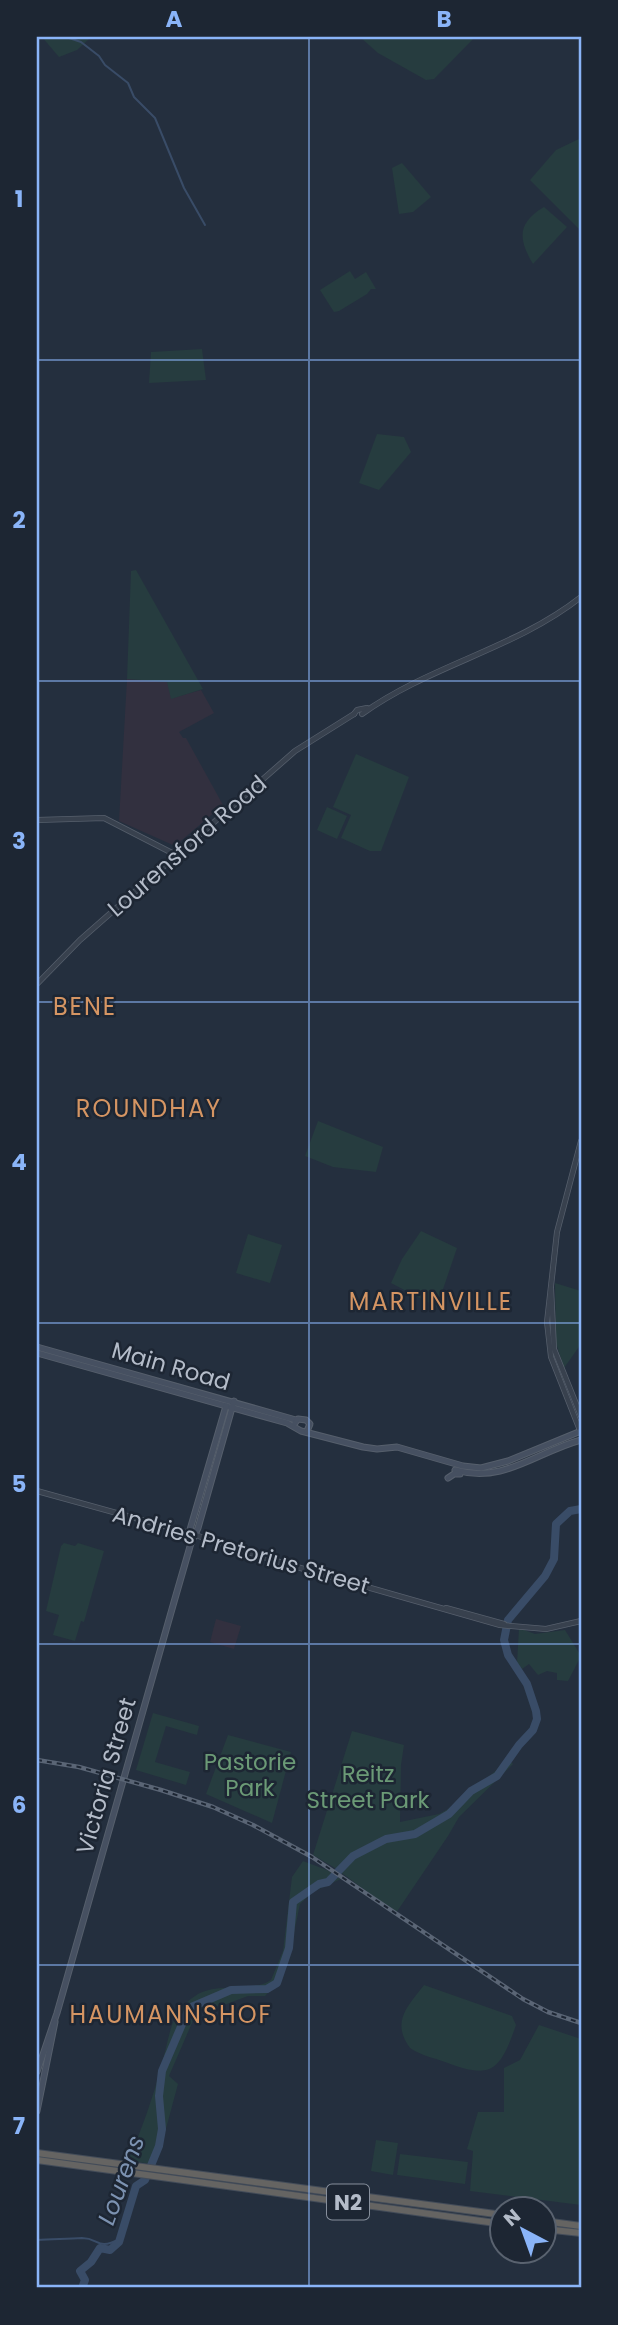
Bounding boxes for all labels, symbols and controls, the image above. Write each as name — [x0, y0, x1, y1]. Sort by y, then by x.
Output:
text: A — [166, 3, 183, 35]
text: B — [436, 3, 452, 35]
text: 1 — [15, 183, 23, 215]
text: 2 — [12, 504, 26, 536]
street label: Lourensford Road — [101, 768, 273, 924]
text: 3 — [12, 825, 26, 857]
district label: BENE — [53, 990, 117, 1023]
district label: ROUNDHAY — [76, 1092, 222, 1125]
text: 4 — [11, 1146, 27, 1178]
district label: MARTINVILLE — [349, 1285, 513, 1318]
street label: Main Road — [108, 1334, 234, 1398]
text: 5 — [12, 1468, 26, 1500]
street label: Andries Pretorius Street — [109, 1498, 373, 1602]
street label: Victoria Street — [68, 1694, 144, 1858]
park label: Pastorie Park — [204, 1746, 296, 1804]
park label: Reitz Street Park — [307, 1758, 430, 1816]
text: 6 — [12, 1789, 26, 1821]
district label: HAUMANNSHOF — [69, 1998, 273, 2031]
text: 7 — [13, 2110, 25, 2142]
water label: Lourens — [90, 2131, 152, 2229]
road number: N2 — [327, 2184, 369, 2220]
north arrow — [489, 2196, 558, 2266]
text: N — [498, 2203, 526, 2232]

